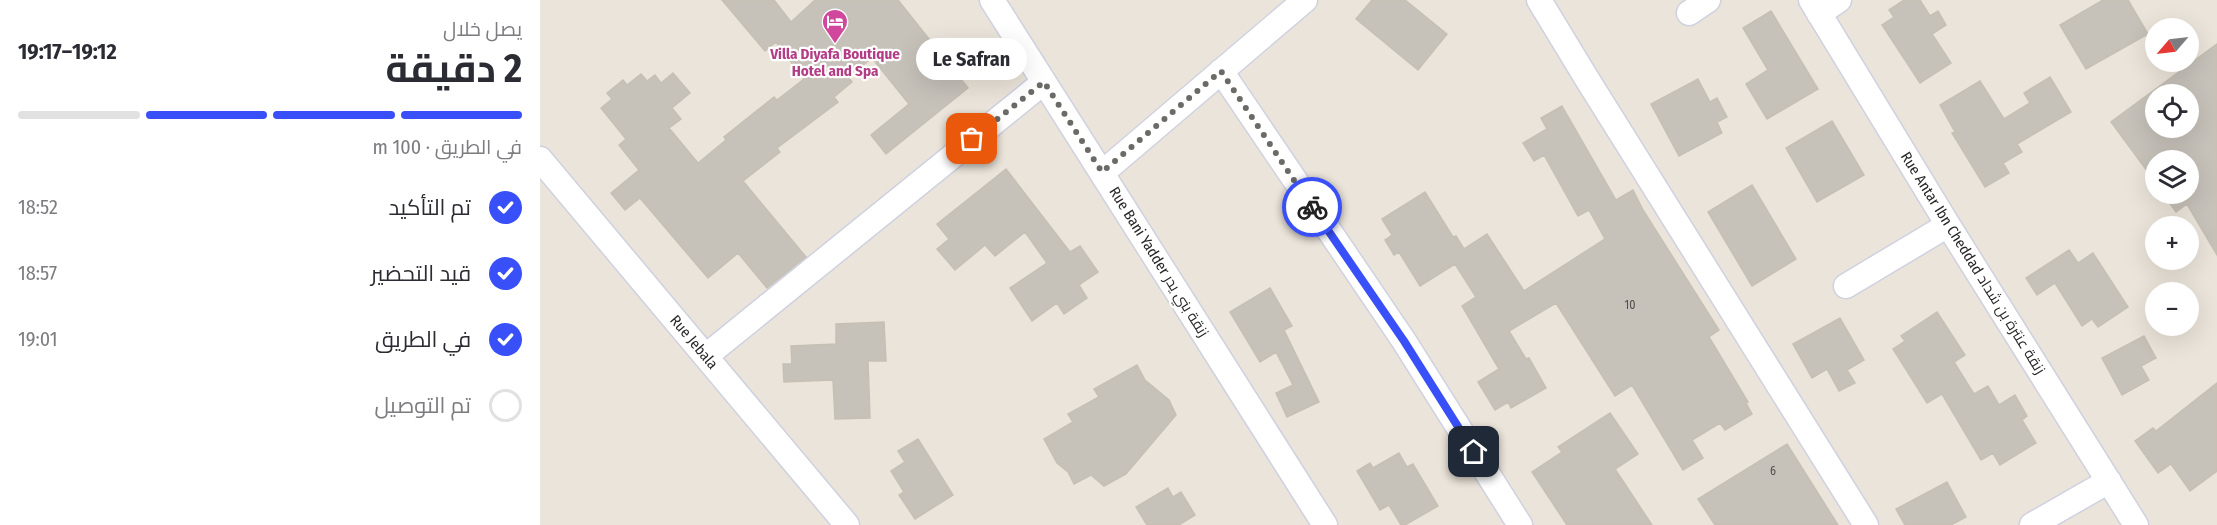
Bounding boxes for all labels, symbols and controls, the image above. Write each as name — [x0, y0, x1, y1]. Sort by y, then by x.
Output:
hotel icon: Villa Diyafa Boutique Hotel and Spa — [820, 7, 850, 45]
text: يصل خلال — [443, 17, 522, 41]
north arrow — [2145, 18, 2199, 72]
map controls — [2145, 18, 2199, 336]
callout: Le Safran — [916, 37, 1028, 79]
text: 19:12–19:17 — [18, 38, 117, 65]
place label: Villa Diyafa Boutique Hotel and Spa — [769, 45, 900, 80]
text: 2 دقيقة — [386, 46, 522, 92]
text: Le Safran — [933, 47, 1010, 71]
button: locate — [2145, 84, 2199, 138]
pin — [946, 113, 997, 164]
icon: bag — [955, 122, 988, 155]
text: في الطريق · 100 m — [372, 135, 522, 159]
street label: Rue Antar Ibn Cheddad زنقة عنترة بن شداد — [1896, 149, 2049, 378]
button: layers — [2145, 150, 2199, 204]
courier — [1282, 177, 1342, 237]
street label: Rue Bani Yadder زنقة بني يدر — [1103, 184, 1213, 342]
icon: check — [489, 191, 522, 224]
icon: bike — [1296, 191, 1329, 224]
text: تم التأكيد — [389, 194, 471, 221]
text: 18:52 — [18, 195, 58, 219]
button: + — [2145, 216, 2199, 270]
icon: check — [489, 257, 522, 290]
text: قيد التحضير — [371, 260, 471, 287]
text: 18:57 — [18, 261, 57, 285]
button: − — [2145, 282, 2199, 336]
house number: 10 — [1625, 298, 1635, 312]
street label: Rue Jebala — [666, 311, 722, 373]
icon: check — [489, 323, 522, 356]
text: في الطريق — [375, 326, 471, 353]
text: 19:01 — [18, 327, 57, 351]
text: تم التوصيل — [374, 392, 471, 419]
pin — [1448, 426, 1499, 477]
icon: home — [1457, 435, 1490, 468]
house number: 6 — [1770, 464, 1776, 478]

